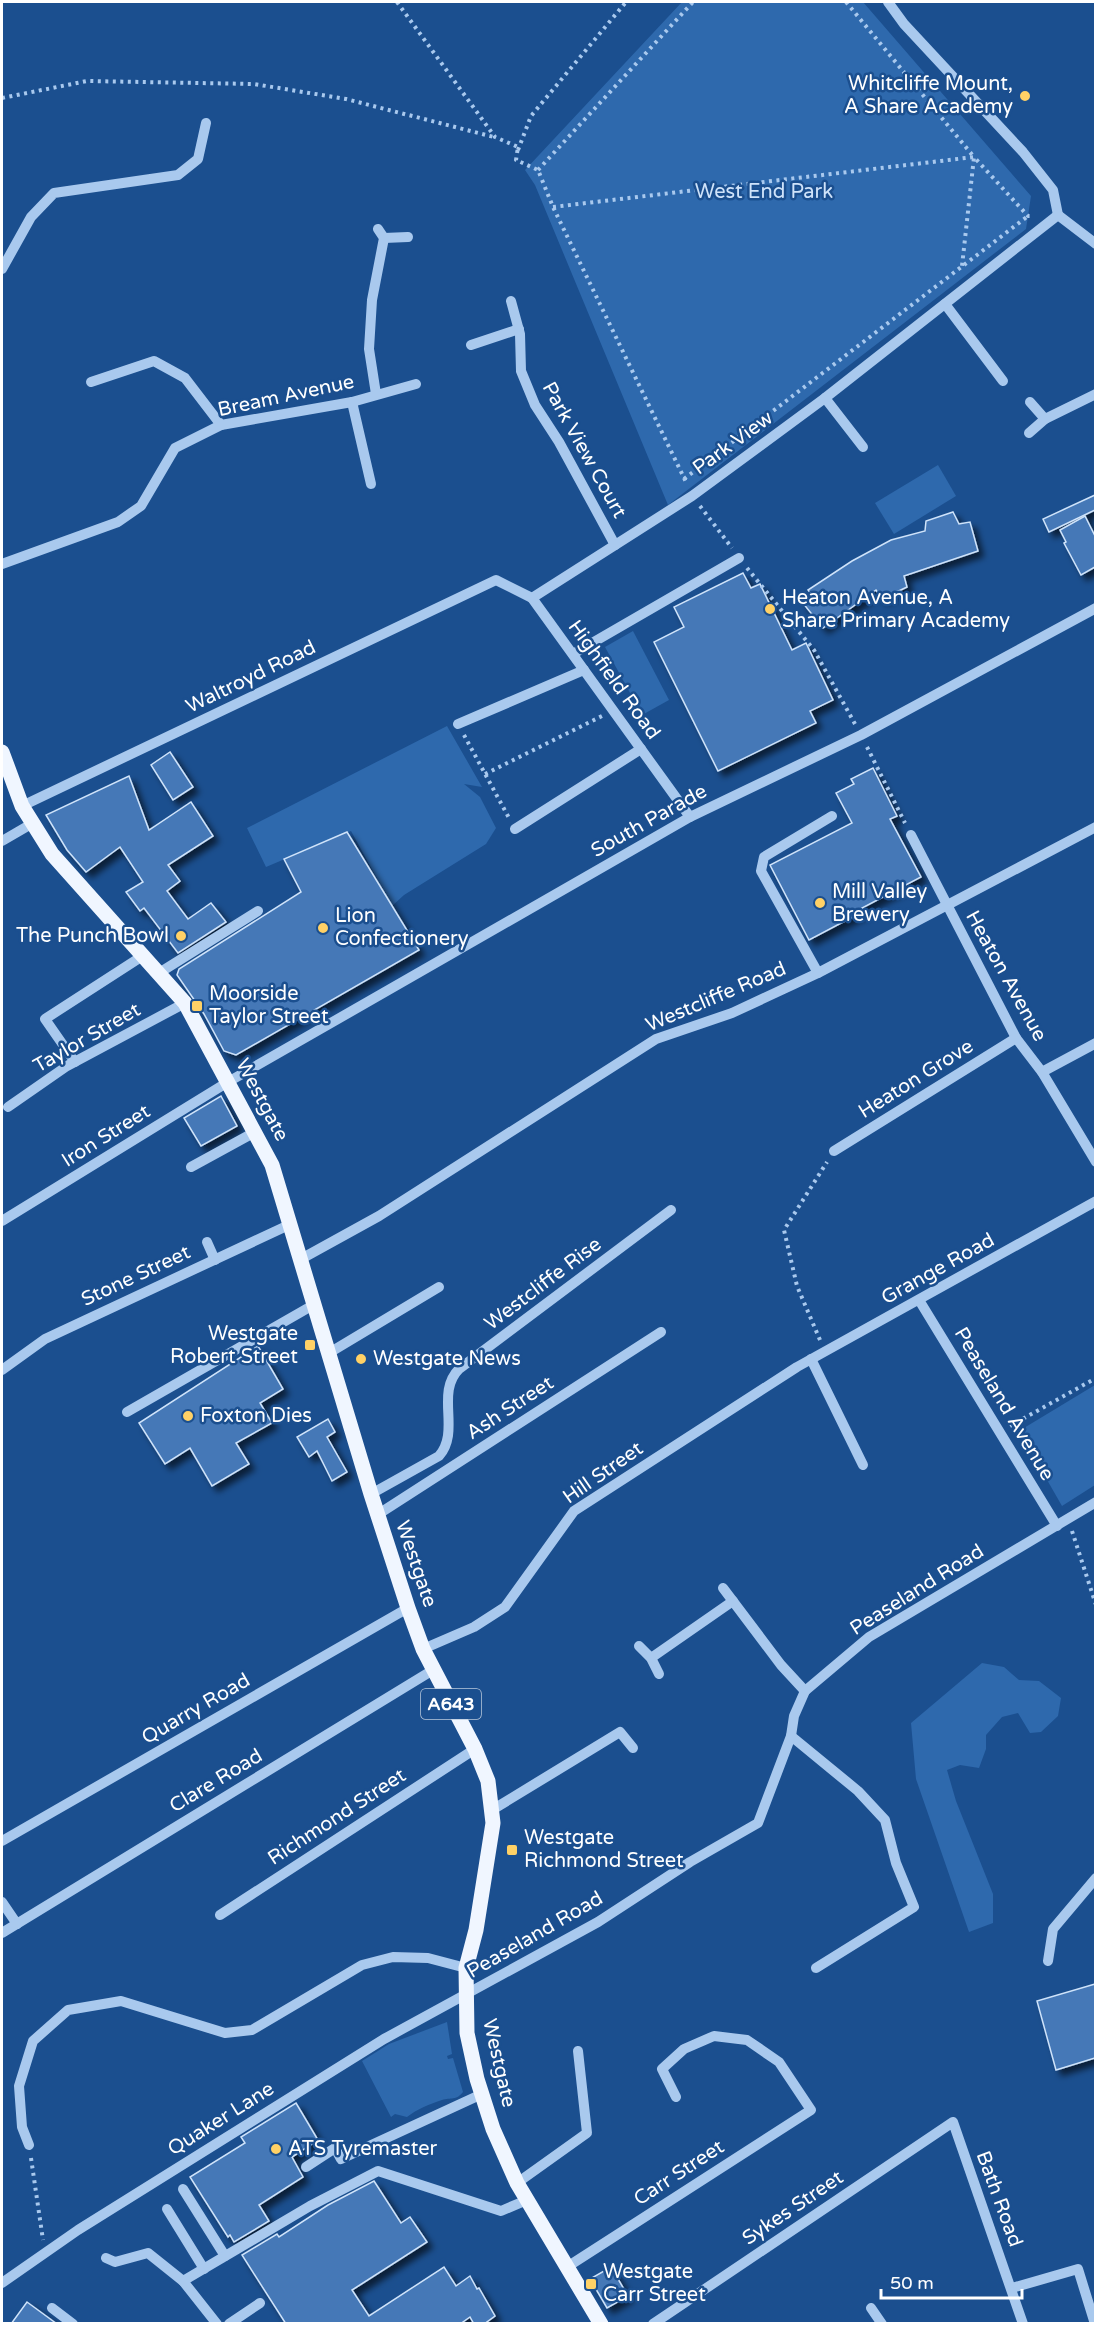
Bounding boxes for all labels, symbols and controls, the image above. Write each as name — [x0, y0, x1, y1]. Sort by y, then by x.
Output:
place label: Whitcliffe Mount, A Share Academy — [844, 72, 1013, 119]
marker: Whitcliffe Mount, A Share Academy — [1018, 89, 1032, 103]
park label: West End Park — [695, 180, 833, 204]
street label: Bream Avenue — [216, 370, 356, 422]
street label: Park View Court — [537, 378, 632, 523]
street label: Park View — [688, 406, 778, 480]
place label: Heaton Avenue, A Share Primary Academy — [782, 586, 1010, 633]
marker: Heaton Avenue, A Share Primary Academy — [763, 602, 777, 616]
street label: Highfield Road — [563, 616, 665, 744]
street label: Waltroyd Road — [182, 635, 320, 719]
street label: South Parade — [587, 779, 711, 863]
place label: Mill Valley Brewery — [832, 880, 927, 927]
marker: Mill Valley Brewery — [813, 896, 827, 910]
place label: Lion Confectionery — [335, 904, 469, 951]
street label: Heaton Avenue — [960, 906, 1052, 1046]
marker: Lion Confectionery — [316, 921, 330, 935]
place label: The Punch Bowl — [16, 924, 169, 948]
marker: The Punch Bowl — [174, 929, 188, 943]
street label: Westcliffe Road — [642, 957, 790, 1037]
place label: Moorside Taylor Street — [209, 982, 329, 1029]
street label: Taylor Street — [29, 998, 145, 1078]
marker: Moorside Taylor Street — [190, 999, 204, 1013]
street label: Heaton Grove — [854, 1034, 978, 1124]
street label: Westgate — [230, 1055, 294, 1145]
street label: Iron Street — [57, 1099, 155, 1173]
street label: Grange Road — [877, 1228, 999, 1310]
street label: Westcliffe Rise — [480, 1232, 606, 1336]
street label: Stone Street — [78, 1240, 195, 1312]
place label: Westgate Robert Street — [170, 1322, 298, 1369]
street label: Peaseland Avenue — [949, 1323, 1059, 1485]
marker: Westgate Robert Street — [303, 1338, 317, 1352]
place label: Westgate News — [373, 1347, 521, 1371]
marker: Westgate News — [354, 1352, 368, 1366]
street label: Ash Street — [462, 1371, 558, 1445]
place label: Foxton Dies — [200, 1404, 312, 1428]
marker: Foxton Dies — [181, 1409, 195, 1423]
street label: Hill Street — [558, 1437, 648, 1509]
street label: Westgate — [390, 1517, 442, 1611]
street label: Peaseland Road — [846, 1539, 988, 1641]
street label: Quarry Road — [138, 1668, 254, 1750]
road number: A643 — [421, 1689, 481, 1719]
street label: Clare Road — [165, 1744, 267, 1818]
street label: Richmond Street — [263, 1763, 411, 1871]
place label: Westgate Richmond Street — [524, 1826, 684, 1873]
marker: Westgate Richmond Street — [505, 1843, 519, 1857]
street label: Peaseland Road — [463, 1886, 607, 1984]
street label: Westgate — [477, 2016, 521, 2110]
street label: Quaker Lane — [163, 2077, 279, 2161]
street label: Carr Street — [629, 2135, 729, 2211]
place label: ATS Tyremaster — [288, 2137, 437, 2161]
marker: ATS Tyremaster — [269, 2142, 283, 2156]
street label: Bath Road — [971, 2148, 1027, 2250]
street label: Sykes Street — [738, 2165, 848, 2250]
place label: Westgate Carr Street — [603, 2260, 706, 2307]
scale bar — [881, 2262, 1022, 2300]
text: 50 m — [890, 2272, 934, 2294]
marker: Westgate Carr Street — [584, 2277, 598, 2291]

